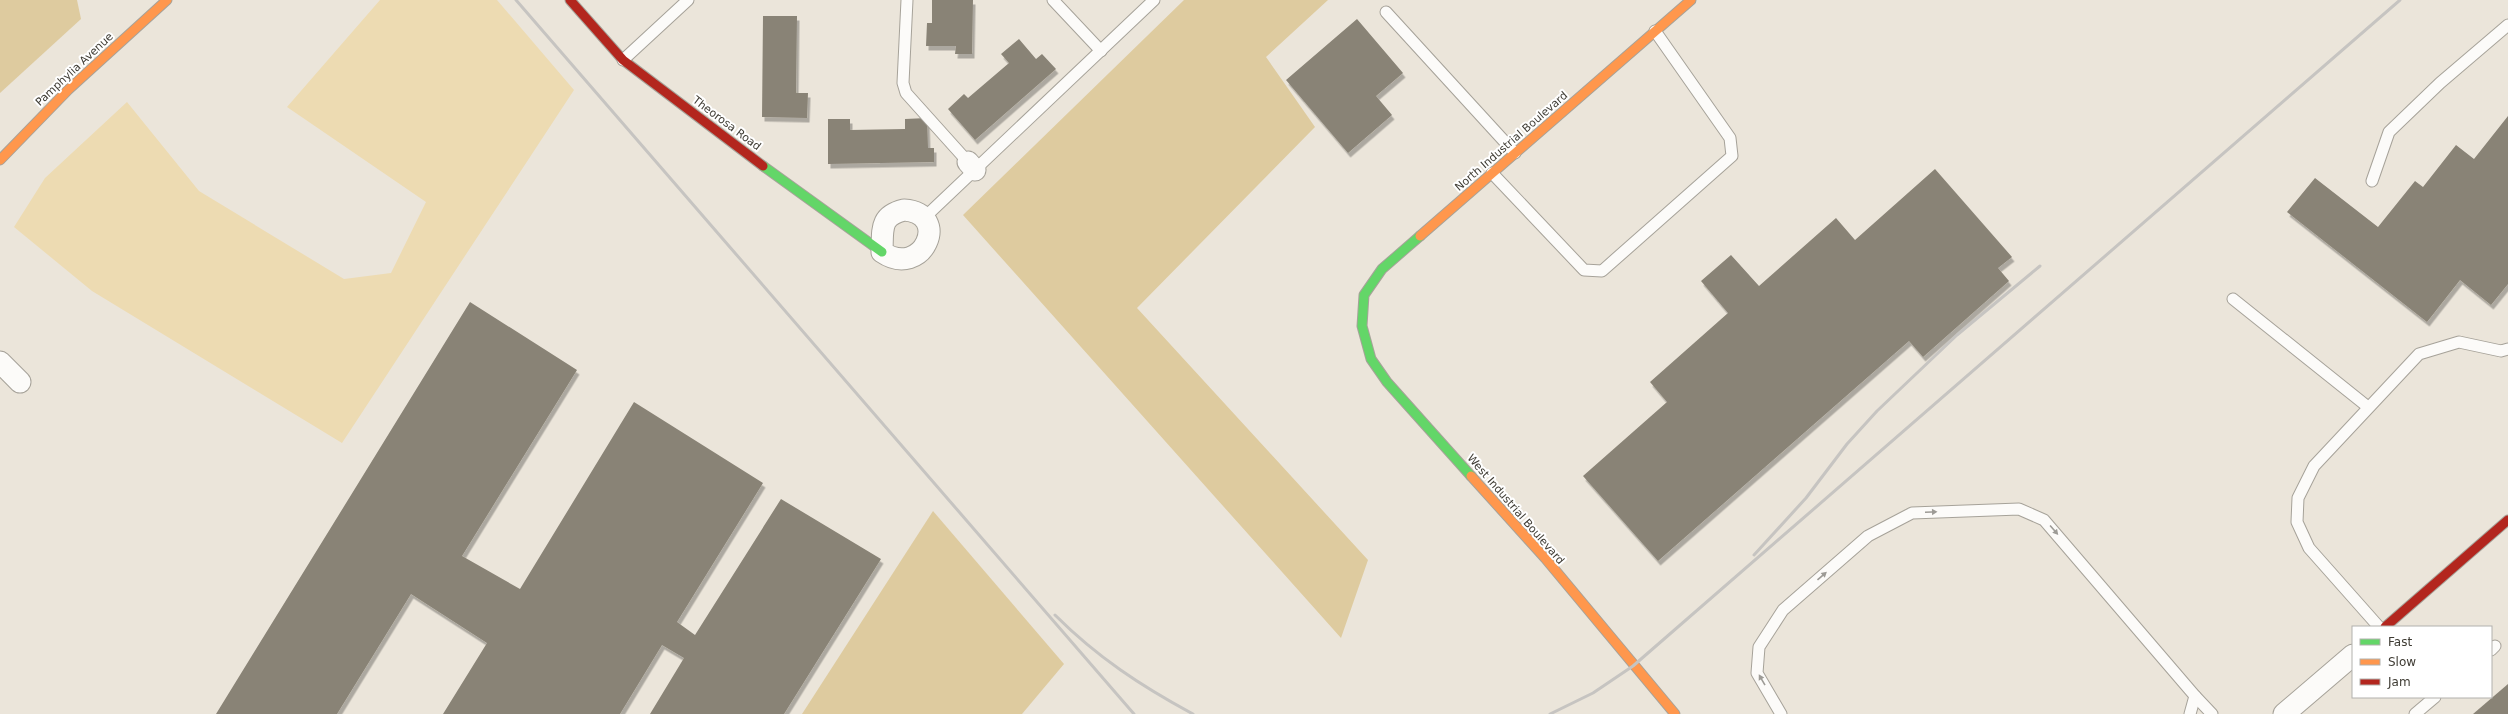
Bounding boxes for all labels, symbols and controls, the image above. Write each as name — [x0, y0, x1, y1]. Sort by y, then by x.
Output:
street label: Pamphylia Avenue — [33, 30, 116, 109]
street label: North Industrial Boulevard — [1452, 89, 1570, 194]
street label: Theorosa Road — [689, 93, 763, 153]
street label: West Industrial Boulevard — [1464, 452, 1567, 567]
one-way arrow — [1925, 509, 1938, 515]
one-way arrow — [2049, 525, 2058, 536]
one-way arrow — [1816, 572, 1827, 581]
legend — [2352, 626, 2492, 698]
text: Fast — [2388, 635, 2412, 649]
text: Slow — [2388, 655, 2416, 669]
one-way arrow — [1758, 674, 1765, 686]
text: Jam — [2387, 675, 2411, 689]

